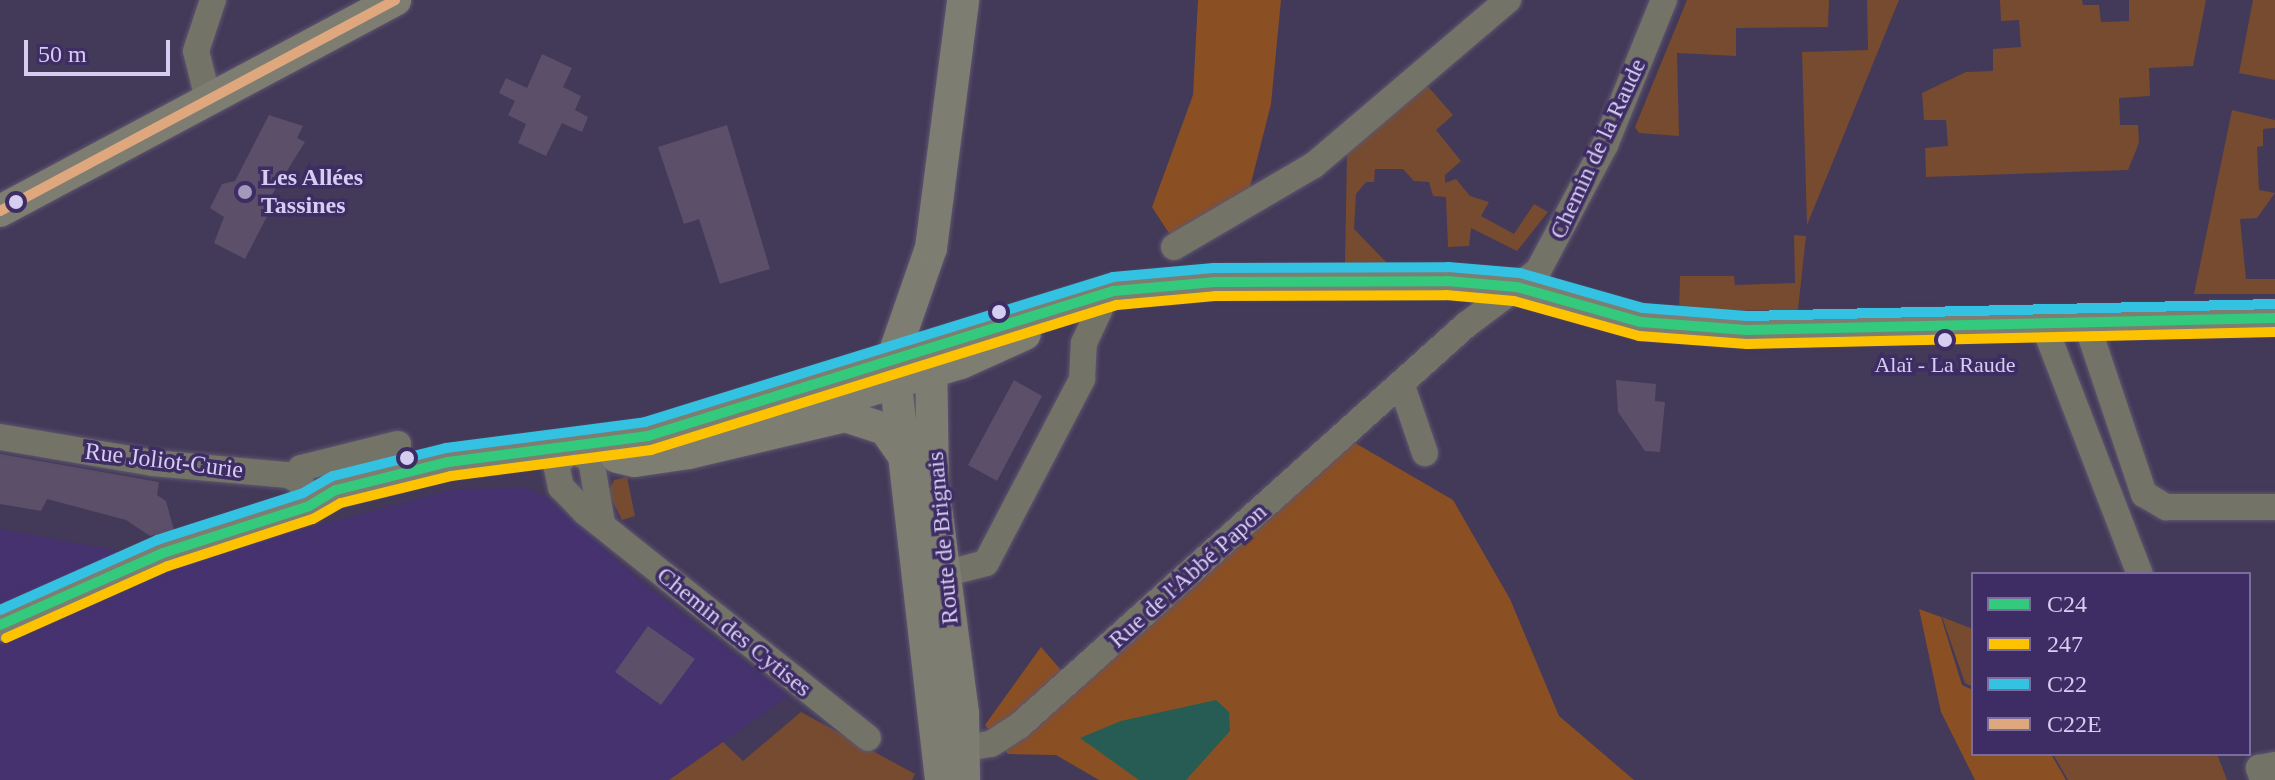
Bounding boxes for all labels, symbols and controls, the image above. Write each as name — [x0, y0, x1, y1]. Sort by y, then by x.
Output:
scale bar — [28, 24, 174, 74]
text: 50 m — [38, 41, 87, 67]
street label: Chemin de la Raude — [1544, 54, 1652, 244]
place label: Les Allées Tassines — [261, 164, 364, 220]
marker: Les Allées Tassines — [236, 183, 254, 201]
unlabelled marker — [8, 194, 24, 210]
unlabelled marker — [991, 304, 1007, 320]
marker: Alaï - La Raude — [1937, 332, 1953, 348]
place label: Alaï - La Raude — [1874, 352, 2016, 378]
street label: Rue Joliot-Curie — [83, 437, 245, 485]
unlabelled marker — [399, 450, 415, 466]
street label: Route de Brignais — [921, 450, 965, 626]
street label: Rue de l'Abbé Papon — [1103, 498, 1273, 654]
street label: Chemin des Cytises — [651, 561, 817, 703]
legend — [1971, 572, 2251, 756]
text: C24 — [2047, 591, 2087, 617]
text: 247 — [2047, 631, 2083, 657]
text: C22 — [2047, 671, 2087, 697]
text: C22E — [2047, 711, 2102, 737]

